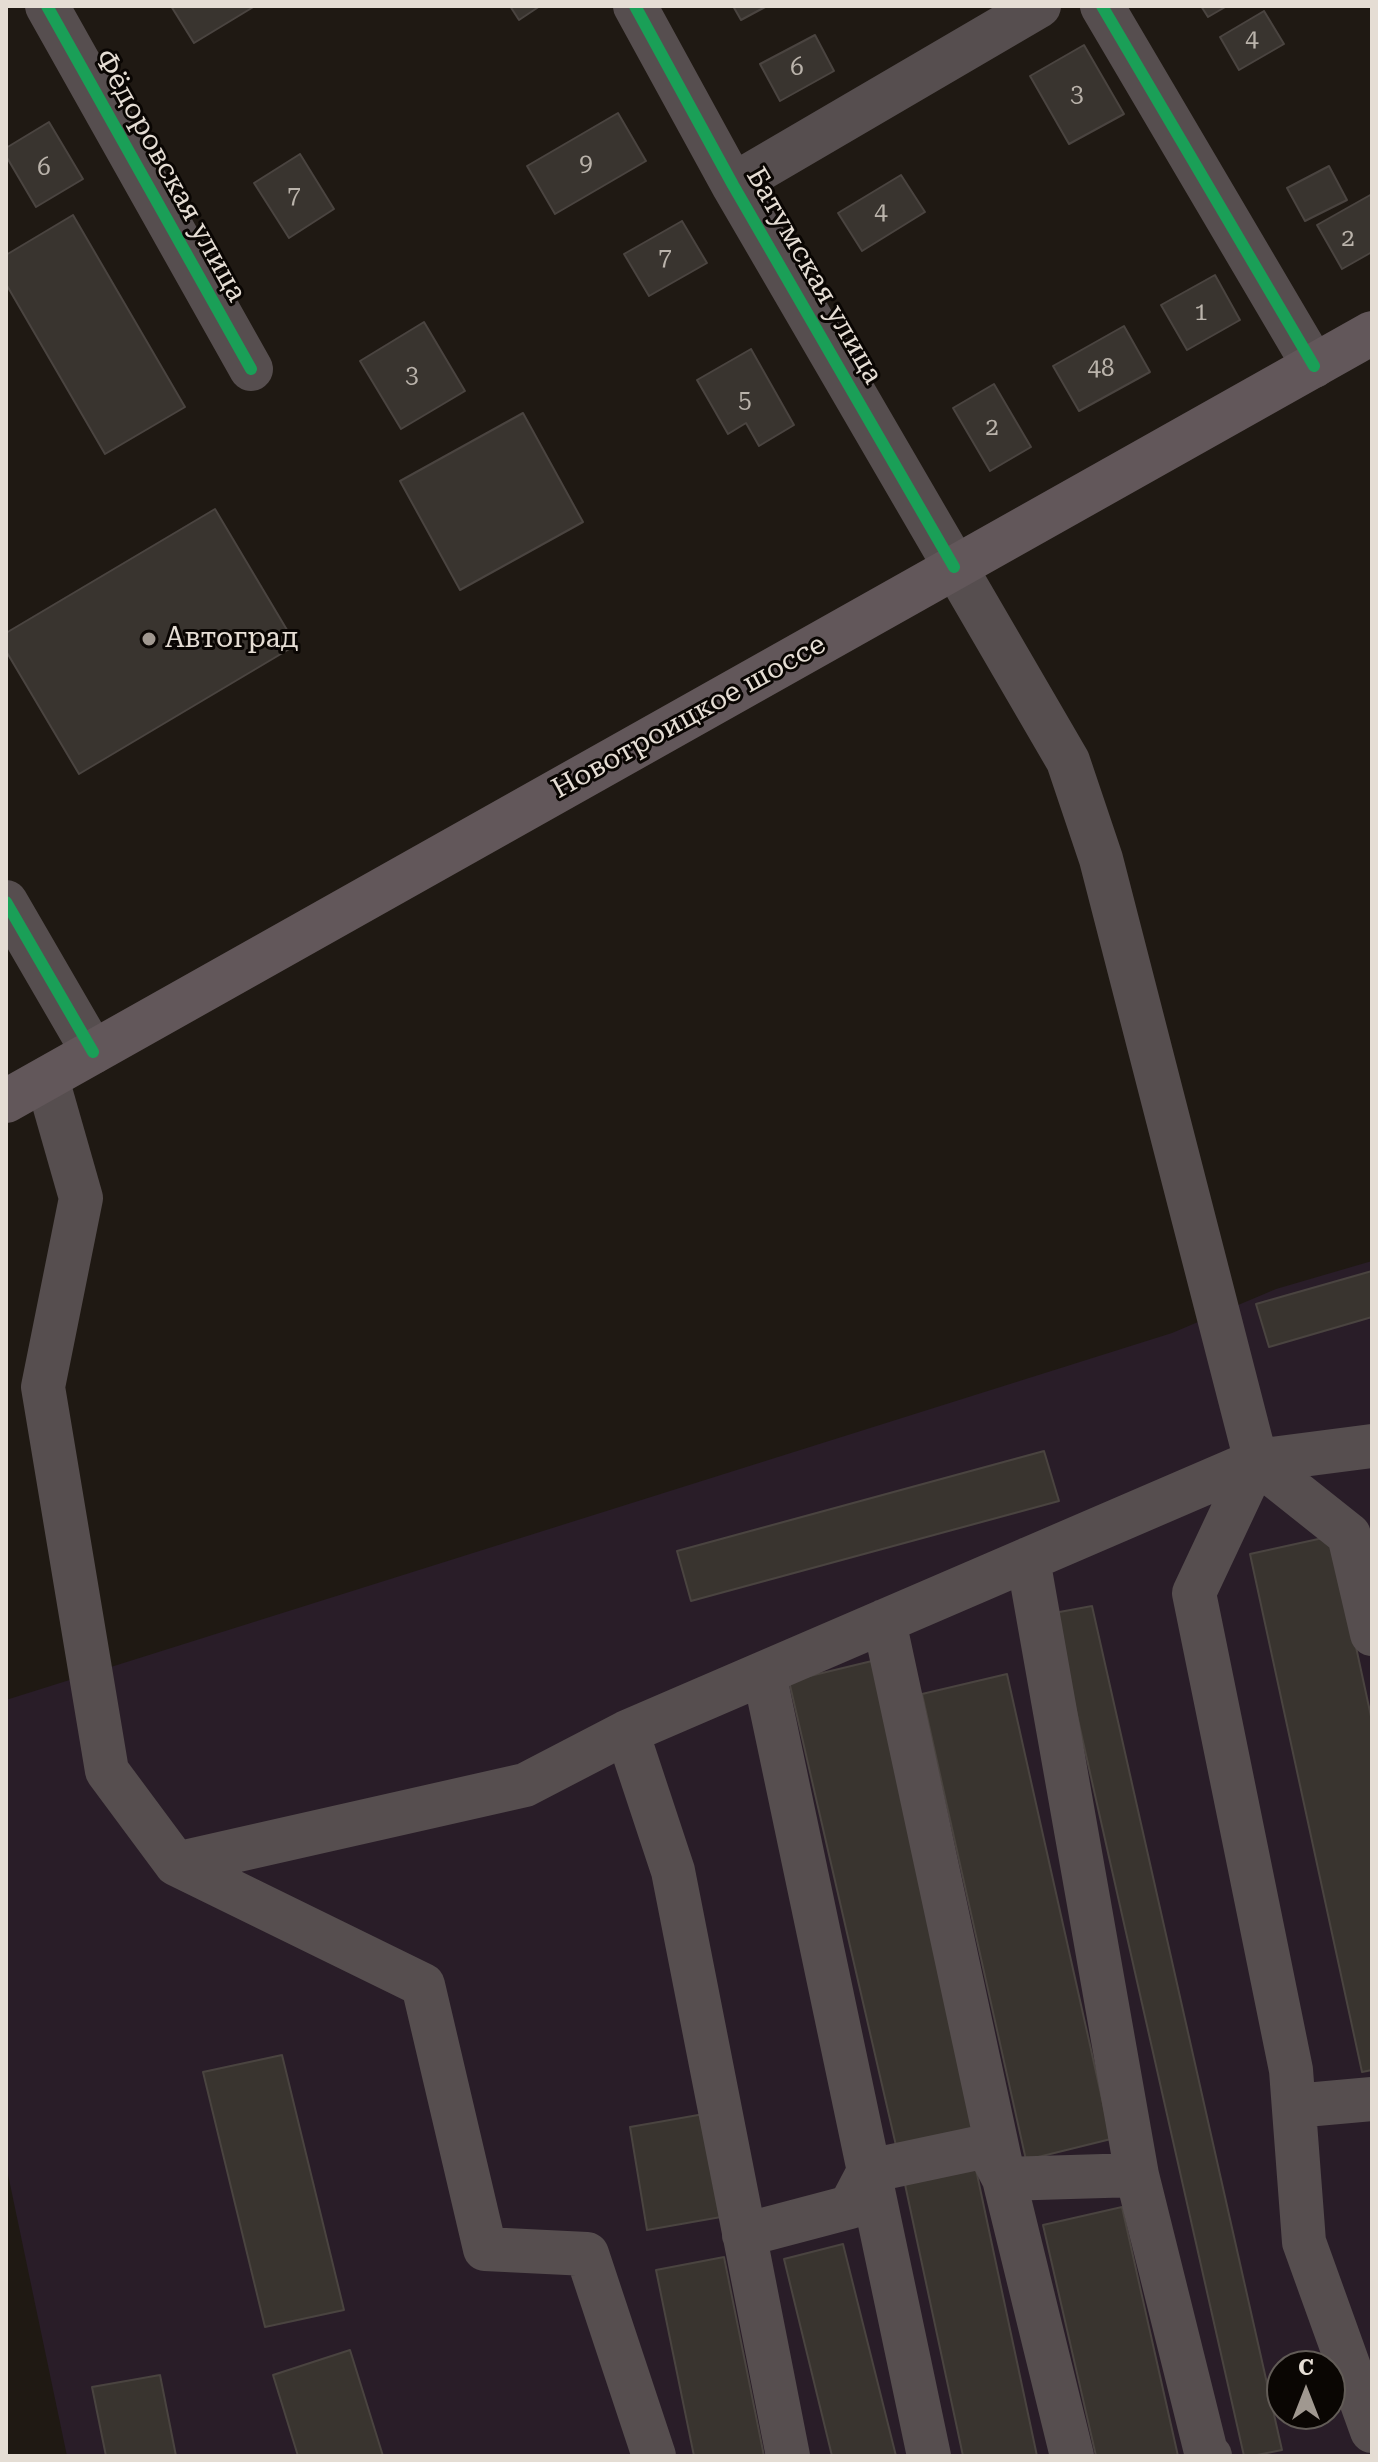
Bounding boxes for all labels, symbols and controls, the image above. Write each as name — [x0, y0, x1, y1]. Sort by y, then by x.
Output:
house number: 4 — [1245, 26, 1259, 54]
street label: Фёдоровская улица — [87, 44, 253, 308]
house number: 6 — [790, 54, 804, 82]
house number: 3 — [1070, 81, 1084, 109]
house number: 9 — [579, 150, 593, 178]
house number: 6 — [37, 154, 51, 182]
street label: Батумская улица — [738, 162, 890, 390]
house number: 7 — [287, 182, 301, 210]
house number: 4 — [874, 199, 888, 227]
house number: 2 — [1341, 225, 1355, 253]
house number: 7 — [658, 244, 672, 272]
house number: 1 — [1194, 299, 1208, 327]
house number: 48 — [1088, 355, 1114, 383]
house number: 3 — [405, 362, 419, 390]
house number: 5 — [738, 387, 752, 415]
house number: 2 — [985, 414, 999, 442]
place label: Автоград — [165, 622, 299, 656]
street label: Новотроицкое шоссе — [546, 628, 832, 806]
marker: Автоград — [140, 630, 158, 648]
north arrow — [1266, 2350, 1346, 2430]
text: С — [1298, 2355, 1314, 2380]

